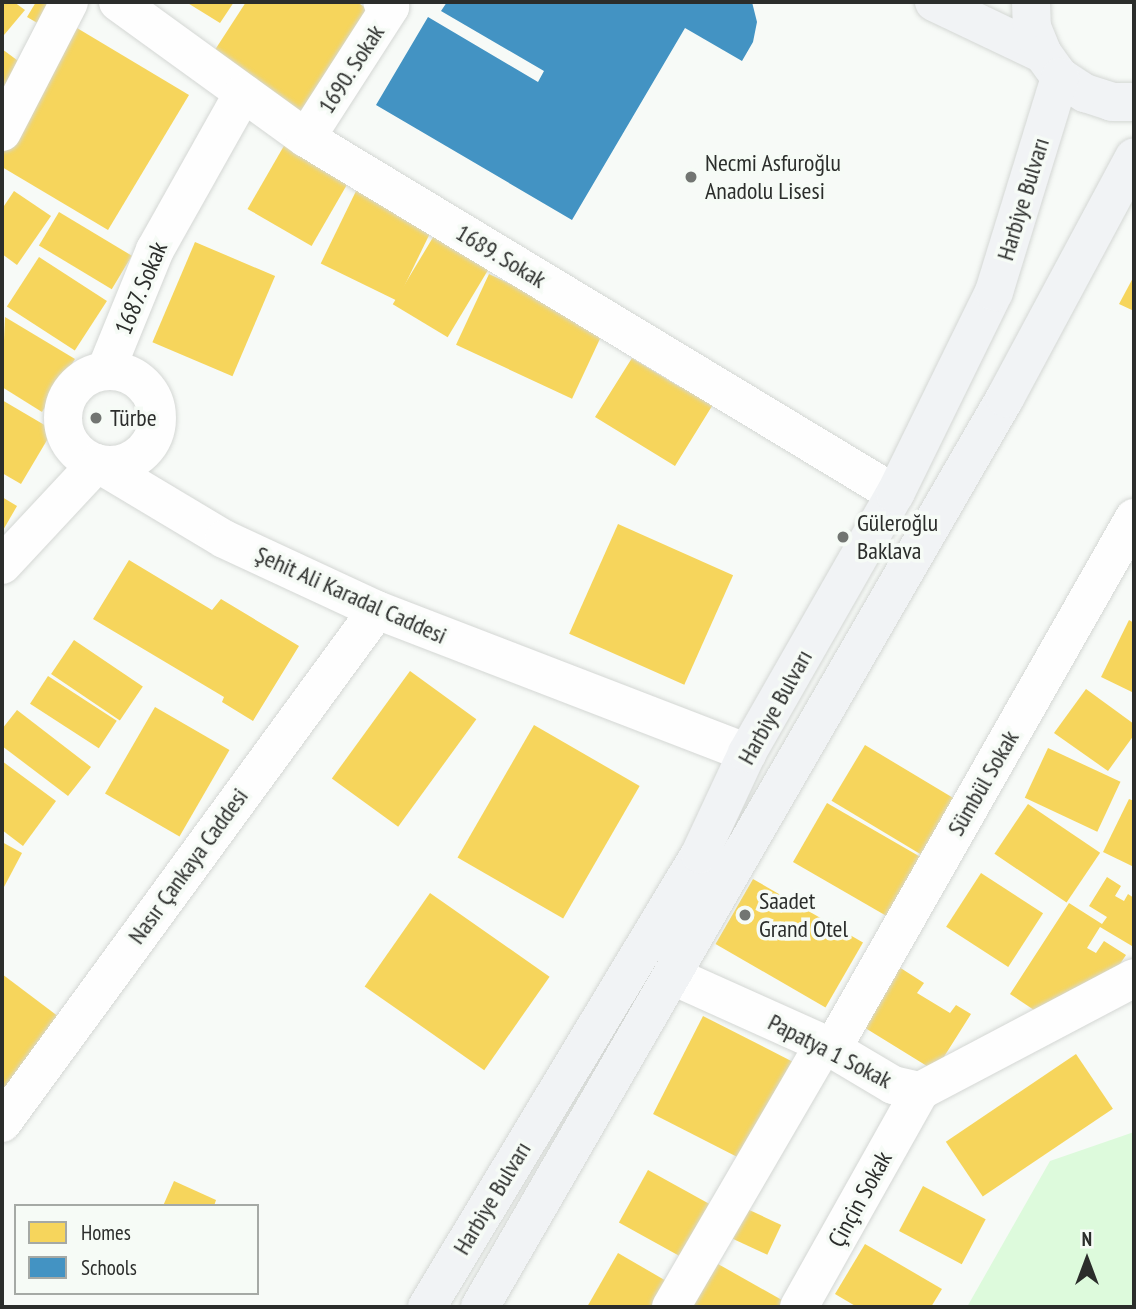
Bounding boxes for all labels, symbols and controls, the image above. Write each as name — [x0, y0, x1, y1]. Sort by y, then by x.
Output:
street label: 1690. Sokak — [311, 19, 391, 119]
street label: Harbiye Bulvarı — [991, 134, 1055, 264]
place label: Necmi Asfuroğlu Anadolu Lisesi — [705, 149, 841, 205]
marker: Necmi Asfuroğlu Anadolu Lisesi — [683, 169, 699, 185]
street label: 1689. Sokak — [450, 218, 552, 294]
street label: 1687. Sokak — [108, 237, 174, 339]
place label: Türbe — [110, 404, 157, 432]
marker: Türbe — [88, 410, 104, 426]
place label: Güleroğlu Baklava — [857, 509, 938, 565]
marker: Güleroğlu Baklava — [835, 529, 851, 545]
street label: Şehit Ali Karadal Caddesi — [251, 540, 451, 650]
street label: Harbiye Bulvarı — [732, 645, 818, 769]
street label: Sümbül Sokak — [941, 725, 1025, 841]
street label: Nasır Çankaya Caddesi — [122, 783, 254, 949]
place label: Saadet Grand Otel — [759, 887, 848, 943]
marker: Saadet Grand Otel — [737, 907, 753, 923]
street label: Papatya 1 Sokak — [763, 1008, 897, 1094]
street label: Harbiye Bulvarı — [447, 1136, 537, 1260]
street label: Çinçin Sokak — [822, 1146, 898, 1252]
legend — [14, 1204, 259, 1295]
text: Homes — [81, 1219, 131, 1246]
north arrow — [1052, 1225, 1122, 1295]
text: N — [1082, 1227, 1092, 1251]
text: Schools — [81, 1254, 137, 1281]

